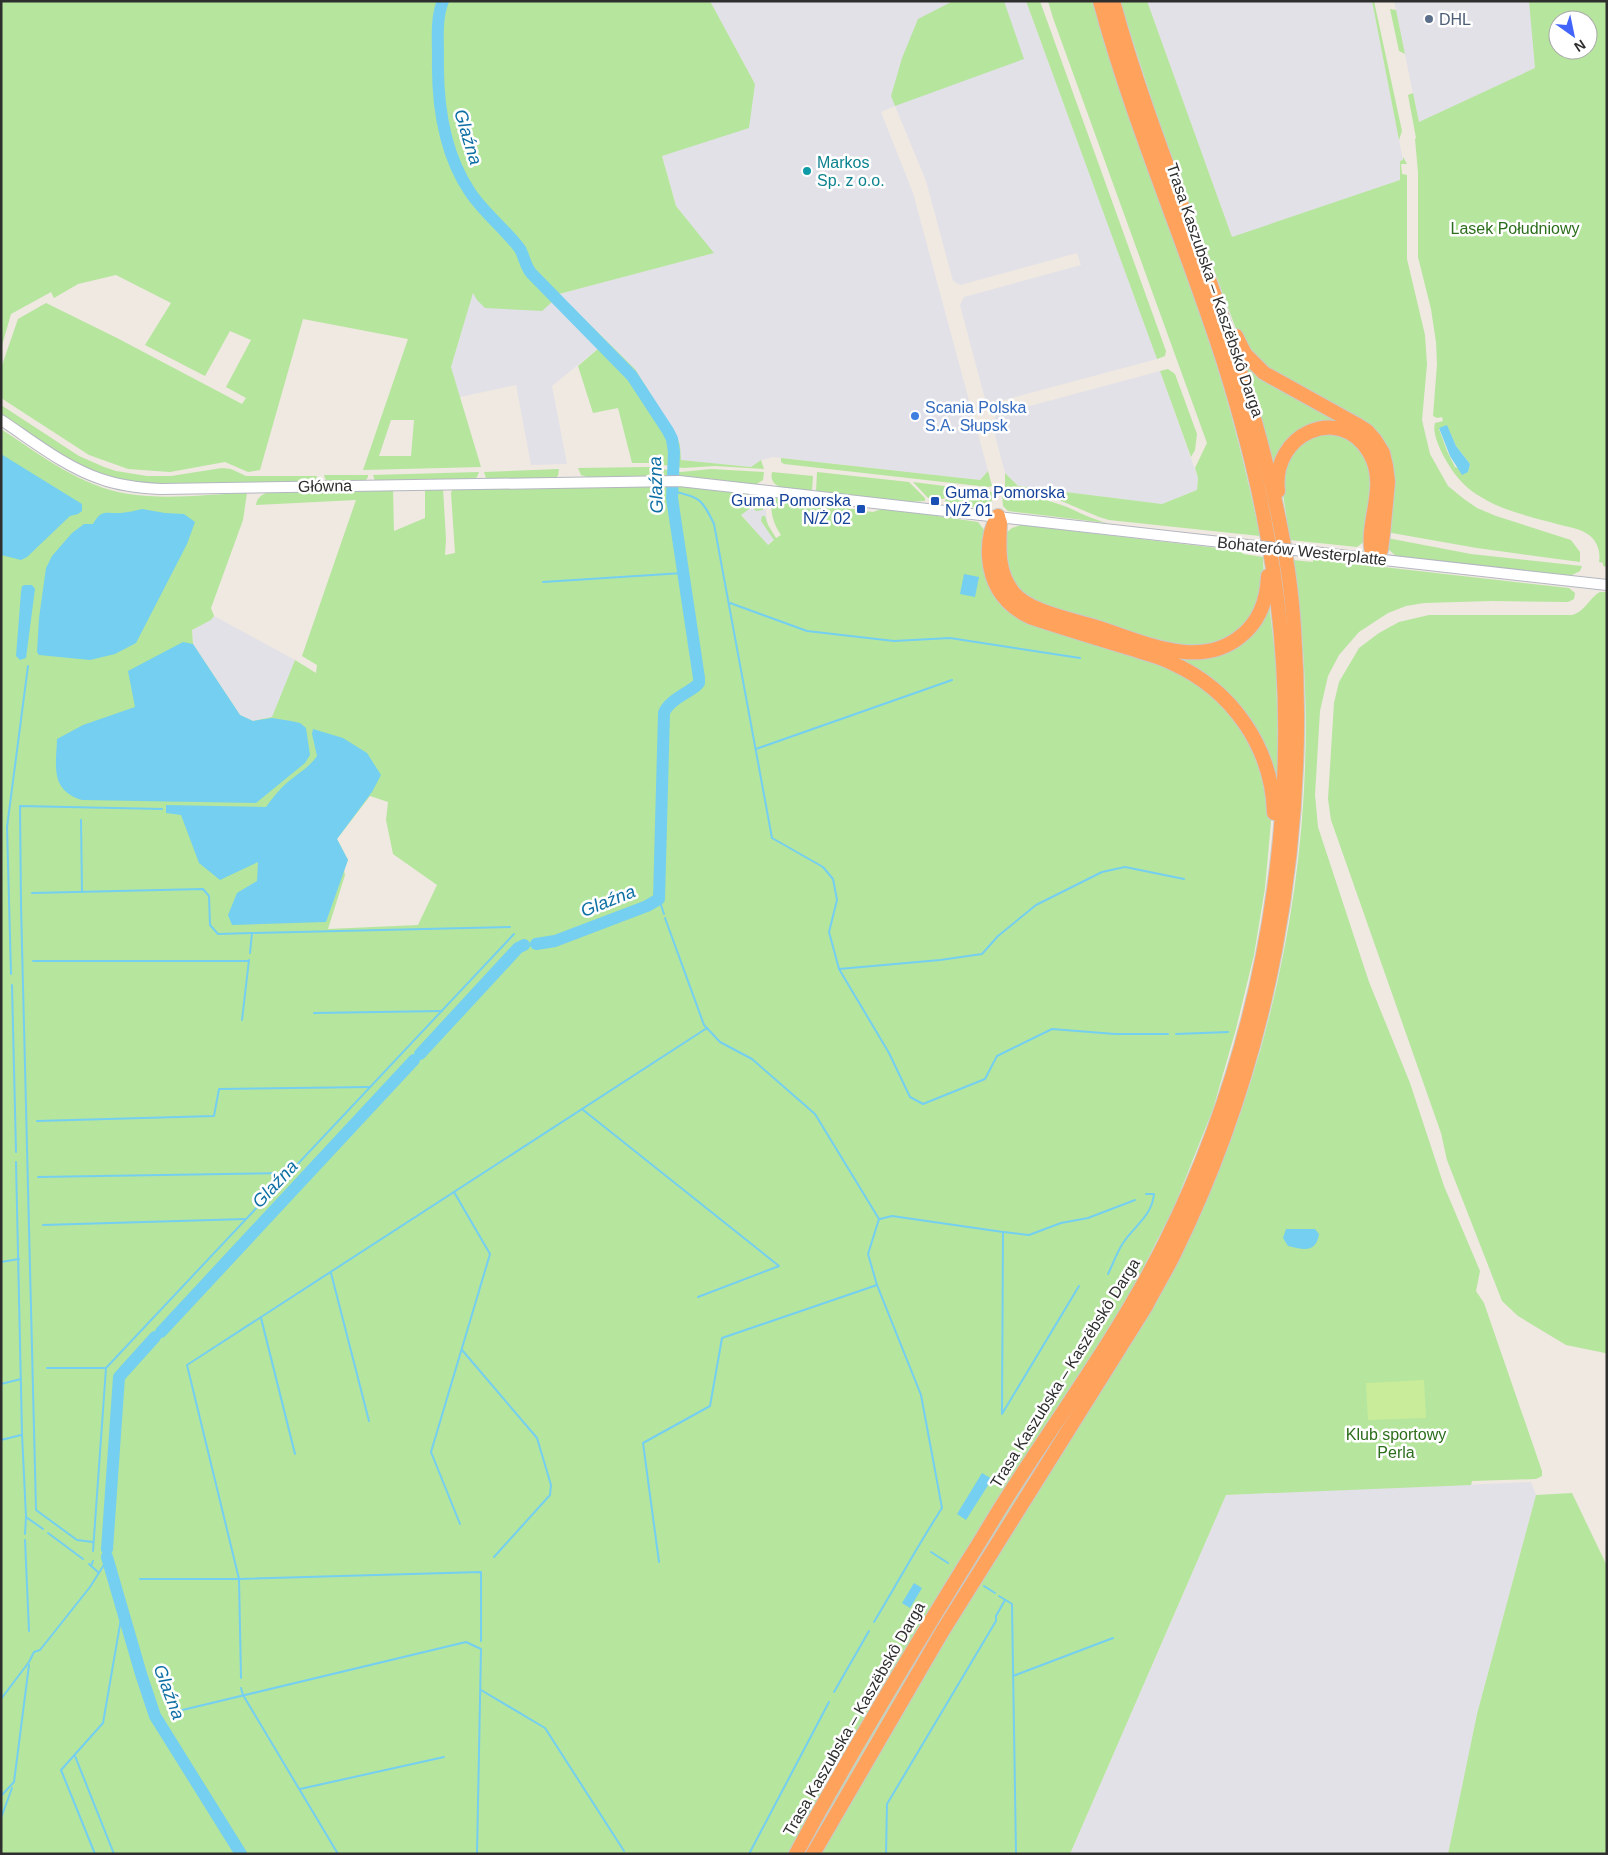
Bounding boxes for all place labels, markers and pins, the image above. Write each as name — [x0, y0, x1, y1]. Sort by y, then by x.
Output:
place label: DHL — [1439, 11, 1471, 28]
marker: DHL — [1423, 13, 1435, 25]
place label: Markos Sp. z o.o. — [817, 154, 885, 189]
marker: Markos Sp. z o.o. — [801, 165, 813, 177]
place label: Scania Polska S.A. Słupsk — [925, 399, 1026, 434]
marker: Scania Polska S.A. Słupsk — [909, 410, 921, 422]
place label: Guma Pomorska N/Ż 01 — [945, 484, 1065, 519]
place label: Guma Pomorska N/Ż 02 — [731, 492, 851, 527]
marker: Guma Pomorska N/Ż 01 — [929, 495, 941, 507]
marker: Guma Pomorska N/Ż 02 — [855, 503, 867, 515]

